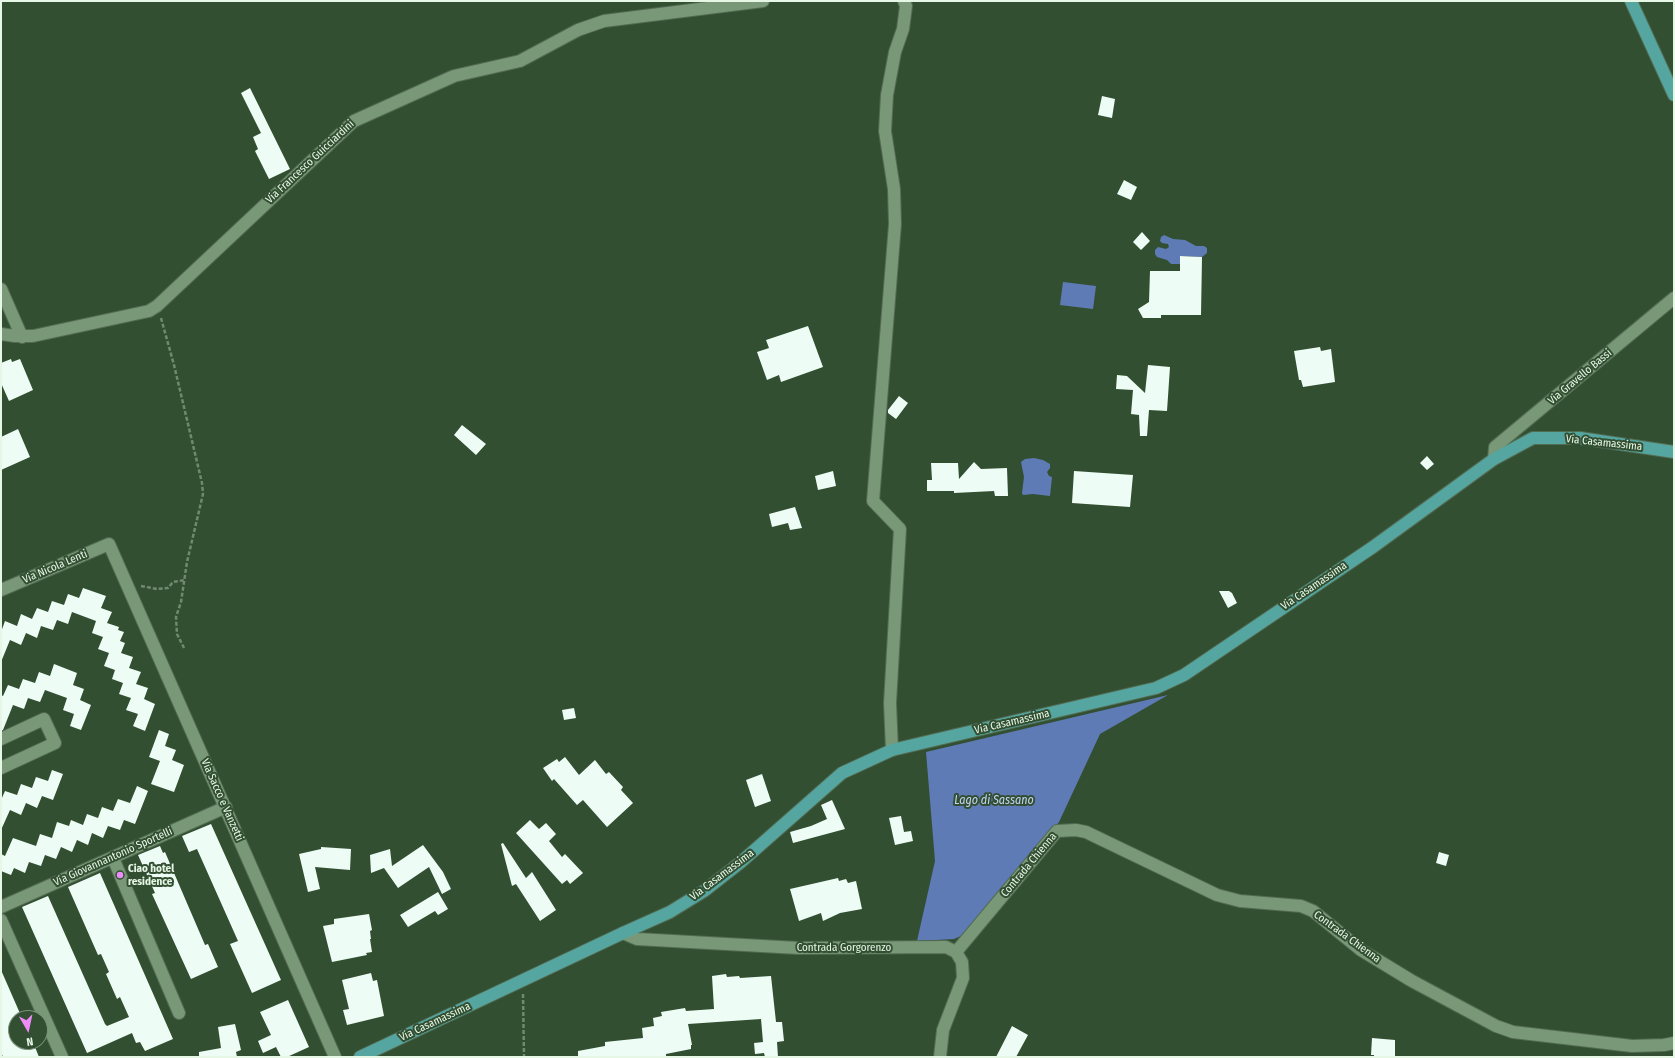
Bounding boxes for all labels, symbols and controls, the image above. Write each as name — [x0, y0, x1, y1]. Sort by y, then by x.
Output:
street label: Via Francesco Guicciardini — [263, 118, 357, 206]
street label: Via Gravello Bassi — [1545, 347, 1615, 407]
street label: Via Casamassima — [1565, 432, 1643, 454]
street label: Via Nicola Lenti — [21, 547, 89, 587]
street label: Via Casamassima — [1278, 559, 1350, 613]
street label: Via Casamassima — [973, 707, 1051, 737]
street label: Via Sacco e Vanzetti — [198, 757, 246, 843]
water label: Lago di Sassano — [954, 794, 1034, 808]
street label: Via Giovannantonio Sportelli — [52, 825, 174, 889]
street label: Contrada Chienna — [998, 830, 1060, 900]
street label: Via Casamassima — [687, 847, 757, 903]
place label: Ciao hotel residence — [128, 862, 174, 888]
marker: Ciao hotel residence — [115, 870, 125, 880]
street label: Contrada Chienna — [1311, 908, 1383, 966]
street label: Contrada Gorgorenzo — [797, 941, 891, 955]
street label: Via Casamassima — [397, 1000, 473, 1044]
north arrow — [8, 1010, 48, 1050]
text: N — [26, 1034, 34, 1048]

